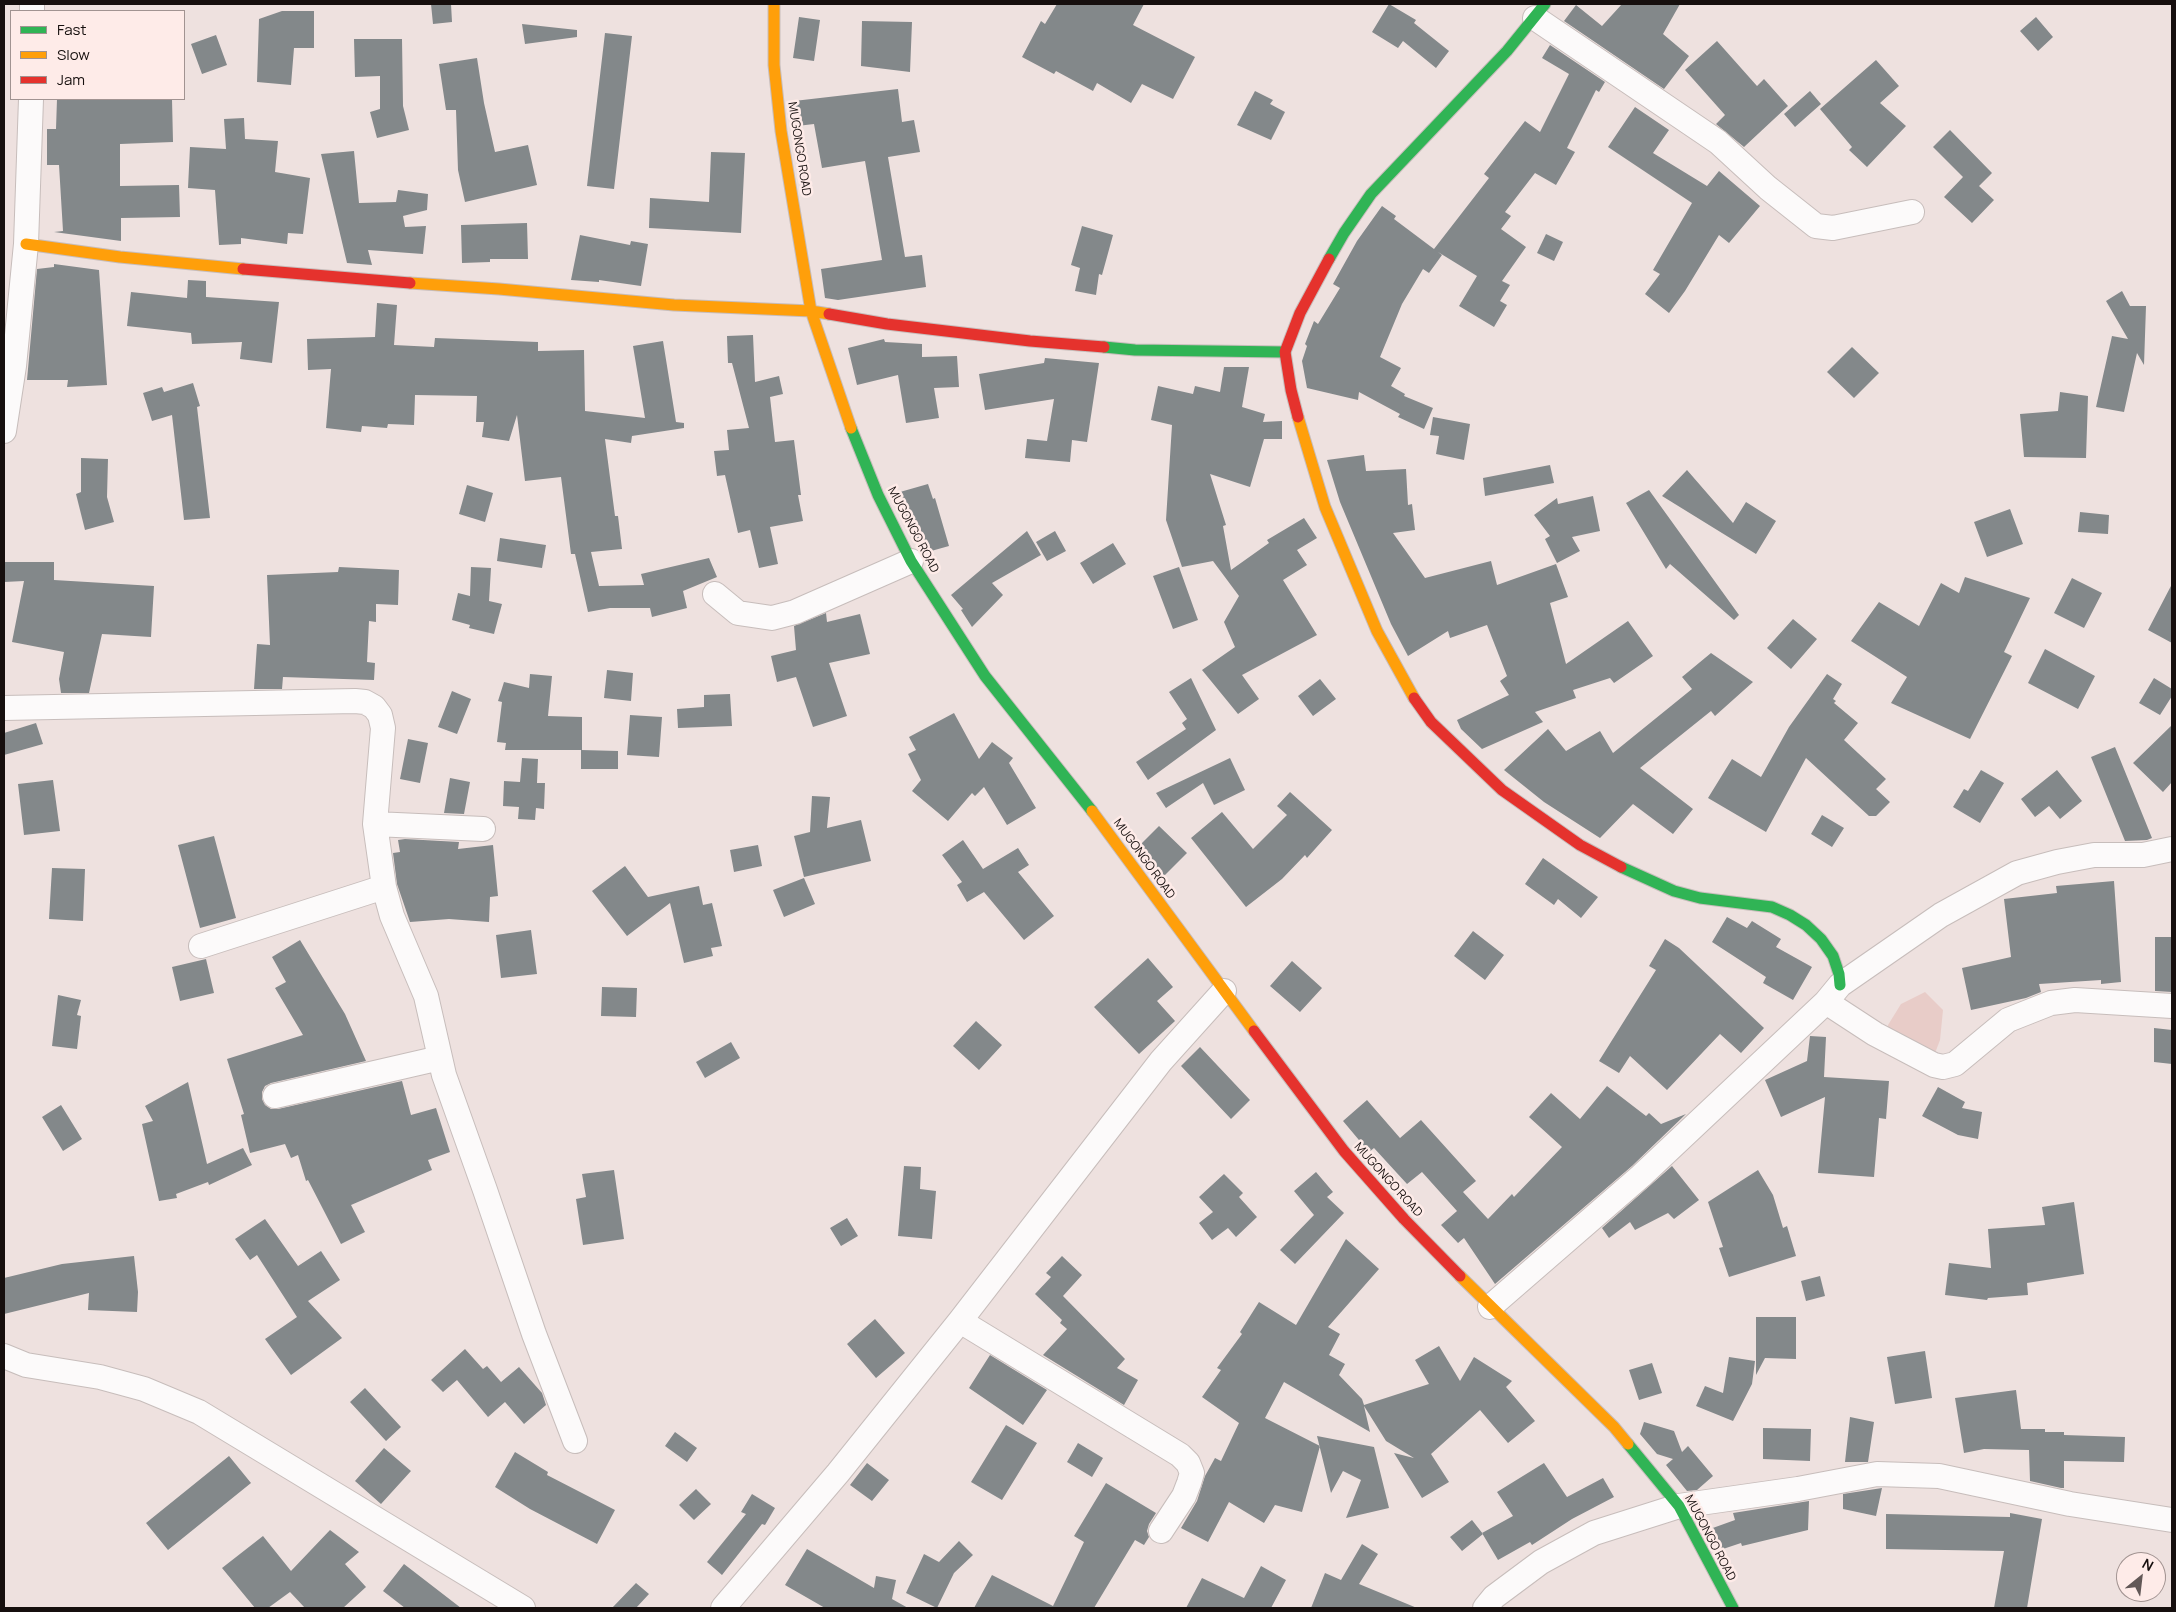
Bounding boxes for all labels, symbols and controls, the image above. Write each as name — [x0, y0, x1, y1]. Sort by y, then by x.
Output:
legend — [10, 10, 185, 100]
text: Fast — [57, 19, 86, 40]
text: Slow — [57, 44, 90, 65]
text: Jam — [57, 69, 85, 90]
street label: MUGONGO ROAD — [784, 101, 814, 197]
street label: MUGONGO ROAD — [884, 485, 942, 575]
street label: MUGONGO ROAD — [1110, 816, 1178, 902]
street label: MUGONGO ROAD — [1351, 1140, 1425, 1220]
street label: MUGONGO ROAD — [1681, 1493, 1739, 1583]
north arrow — [2116, 1552, 2166, 1602]
text: N — [2139, 1554, 2157, 1575]

